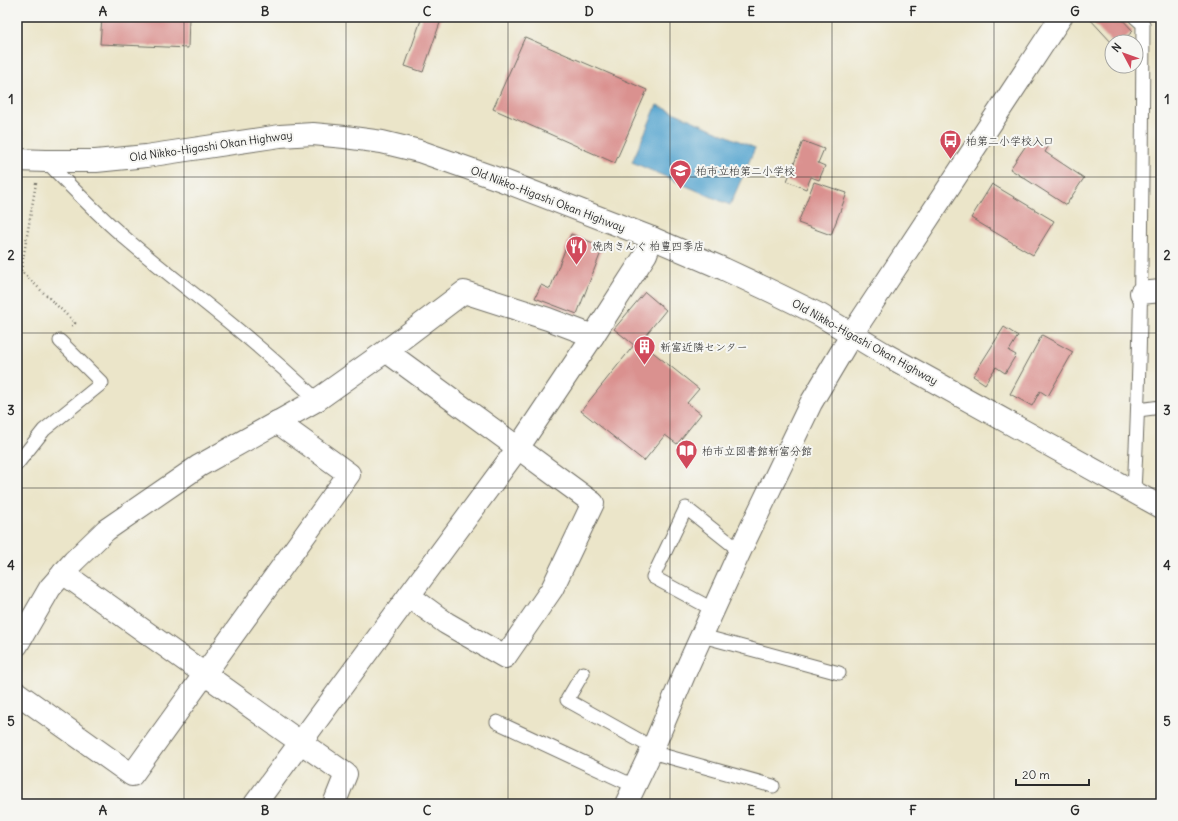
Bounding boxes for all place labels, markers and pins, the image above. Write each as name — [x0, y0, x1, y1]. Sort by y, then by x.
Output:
bus stop icon: 柏第二小学校入口 — [937, 128, 963, 161]
place label: 柏第二小学校入口 — [966, 134, 1054, 148]
school or university icon: 柏市立柏第二小学校 — [667, 158, 693, 191]
place label: 柏市立柏第二小学校 — [696, 164, 795, 178]
restaurant icon: 焼肉きんぐ 柏豊四季店 — [564, 233, 590, 266]
place label: 焼肉きんぐ 柏豊四季店 — [592, 239, 705, 253]
building icon: 新富近隣センター — [631, 334, 657, 367]
place label: 新富近隣センター — [660, 340, 748, 354]
library icon: 柏市立図書館新富分館 — [674, 438, 700, 471]
place label: 柏市立図書館新富分館 — [702, 444, 812, 458]

